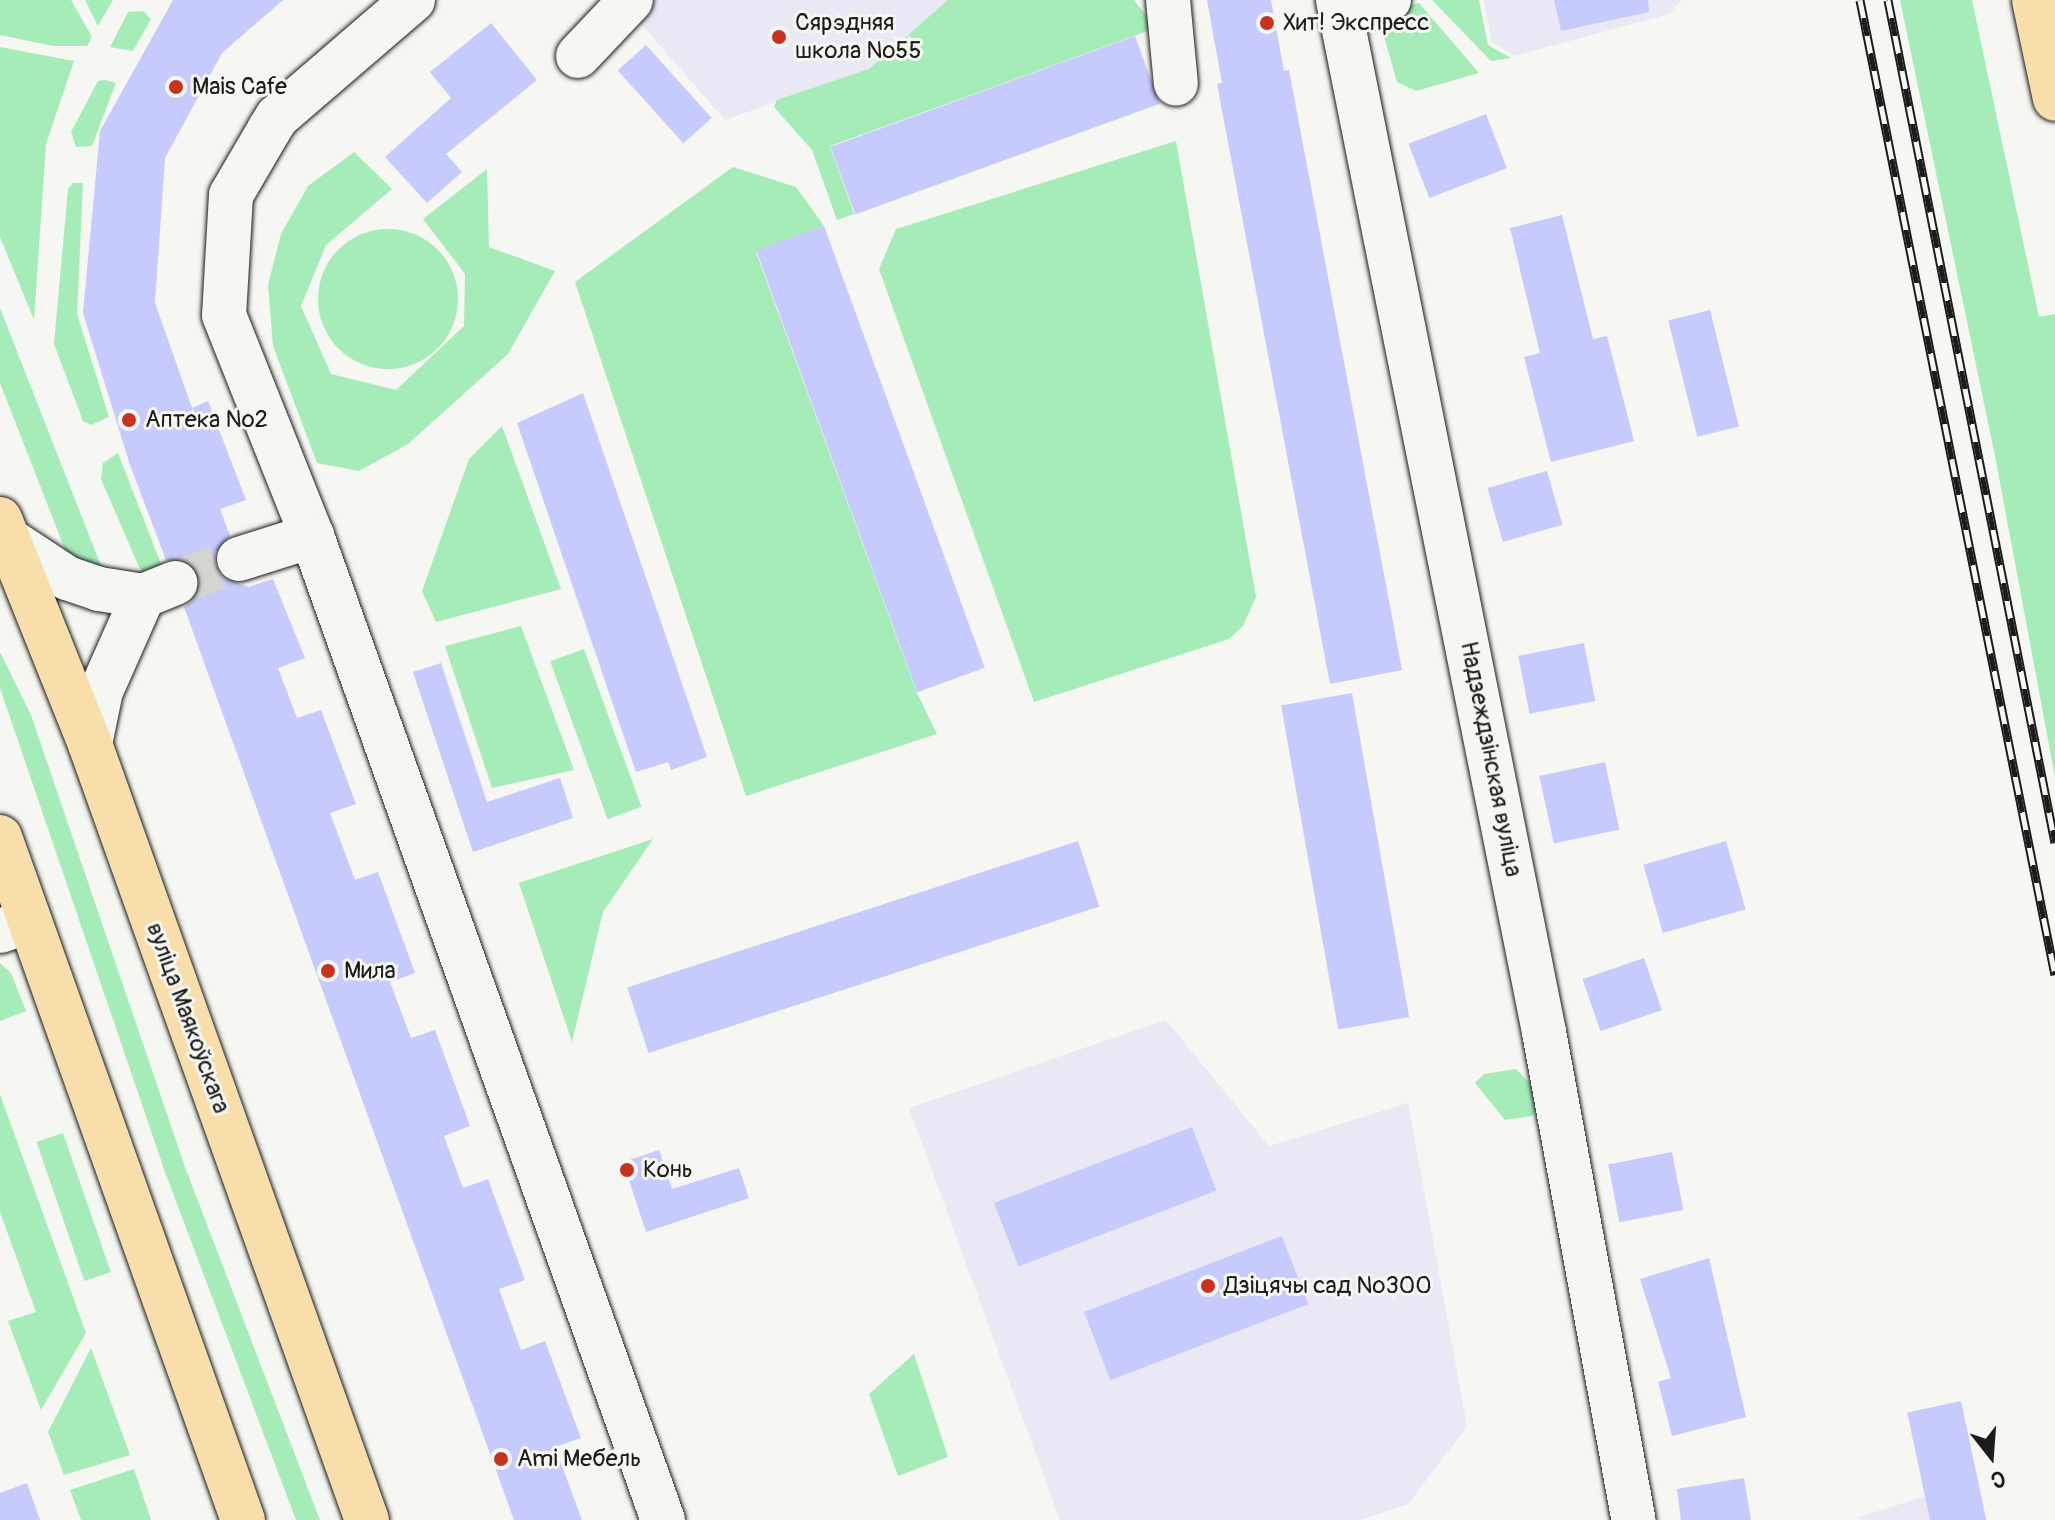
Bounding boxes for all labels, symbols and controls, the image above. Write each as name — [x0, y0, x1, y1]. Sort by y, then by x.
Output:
place label: Сярэдняя школа №55 — [795, 9, 921, 65]
place label: Хит! Экспресс — [1283, 9, 1429, 37]
marker: Хит! Экспресс — [1258, 14, 1276, 32]
marker: Сярэдняя школа №55 — [770, 28, 788, 46]
place label: Mais Cafe — [192, 73, 287, 101]
marker: Mais Cafe — [167, 78, 185, 96]
place label: Аптека №2 — [145, 406, 268, 434]
marker: Аптека №2 — [120, 411, 138, 429]
street label: Надзеждзінская вуліца — [1454, 639, 1528, 879]
street label: вуліца Маякоўскага — [140, 919, 236, 1117]
place label: Мила — [344, 957, 396, 985]
marker: Мила — [319, 962, 337, 980]
place label: Конь — [643, 1156, 693, 1184]
marker: Конь — [618, 1161, 636, 1179]
place label: Дзіцячы сад №300 — [1224, 1272, 1432, 1300]
marker: Дзіцячы сад №300 — [1199, 1277, 1217, 1295]
north arrow — [1951, 1416, 2031, 1496]
place label: Ami Мебель — [517, 1445, 641, 1473]
marker: Ami Мебель — [492, 1450, 510, 1468]
text: С — [1987, 1464, 2009, 1494]

